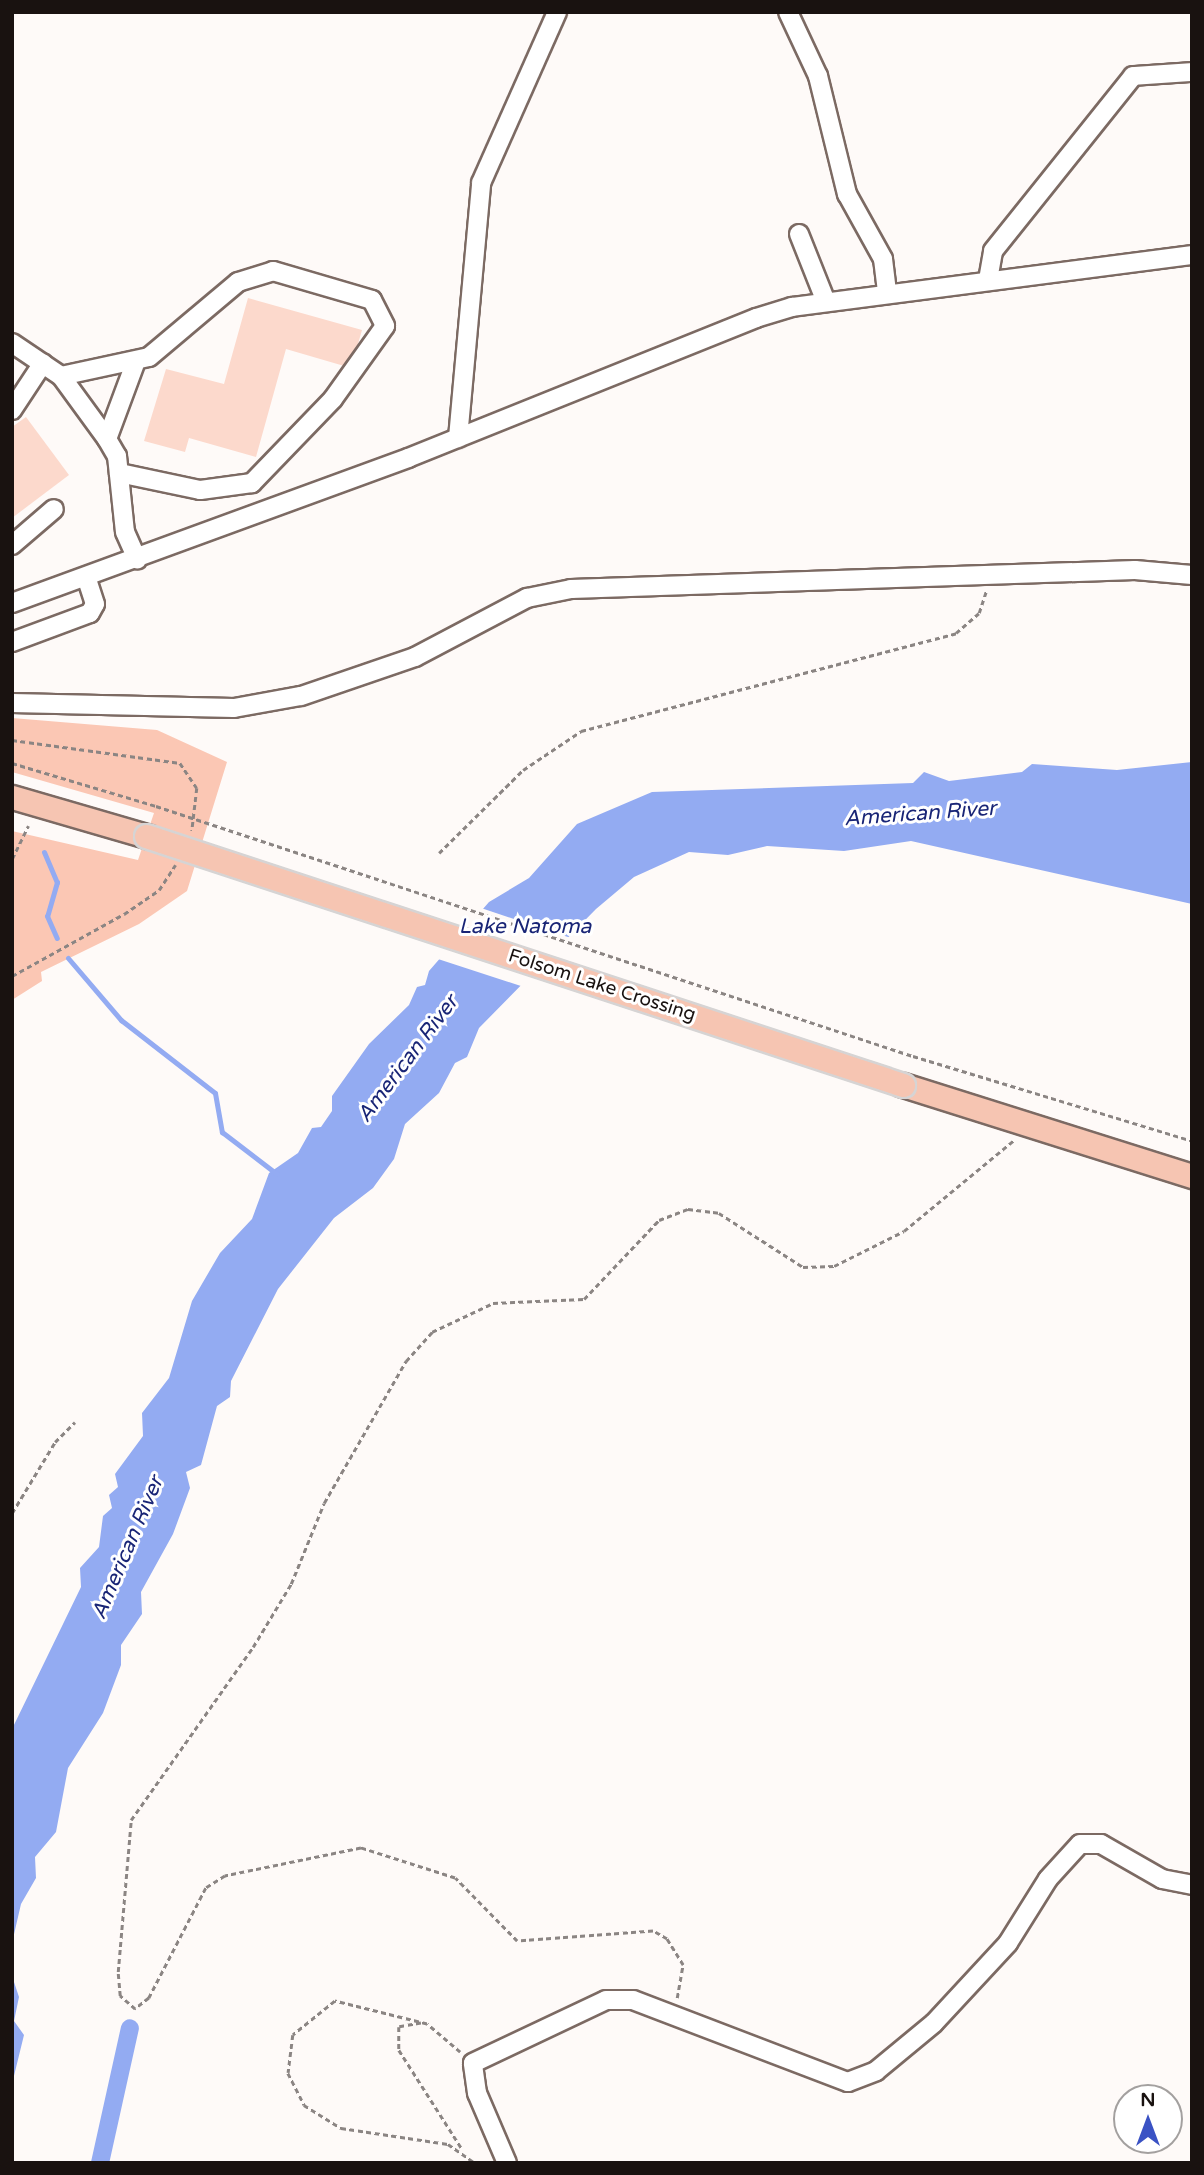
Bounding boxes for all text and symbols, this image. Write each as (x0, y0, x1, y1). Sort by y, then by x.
water label: American River (843, 796, 997, 832)
water label: Lake Natoma (459, 914, 591, 940)
street label: Folsom Lake Crossing (505, 945, 699, 1027)
water label: American River (352, 991, 464, 1127)
water label: American River (87, 1473, 169, 1623)
north arrow (1113, 2084, 1183, 2154)
text: N (1140, 2089, 1156, 2111)

